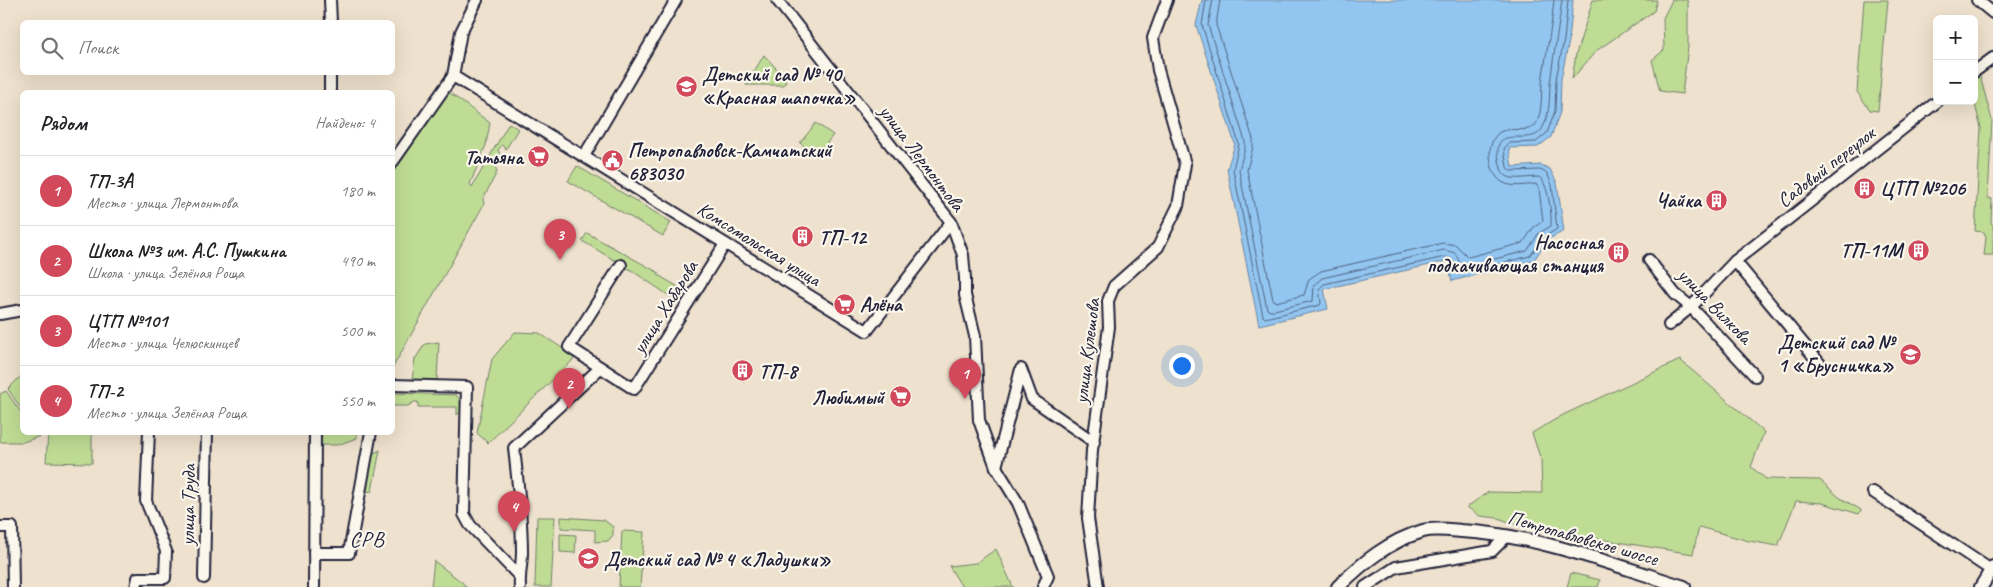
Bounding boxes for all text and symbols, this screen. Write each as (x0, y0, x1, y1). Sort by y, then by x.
map controls (1933, 15, 1978, 105)
button: + (1933, 15, 1978, 60)
search box (20, 20, 395, 75)
icon: search (38, 34, 66, 62)
text: Поиск (78, 36, 118, 60)
button: − (1933, 60, 1978, 105)
place label: Детский сад № 40 «Красная шапочка» (702, 62, 857, 110)
school or university icon: Детский сад № 40 «Красная шапочка» (674, 74, 698, 98)
street label: улица Лермонтова (873, 99, 971, 217)
text: Рядом (40, 110, 87, 136)
text: Найдено: 4 (315, 113, 375, 133)
street label: Садовый переулок (1772, 120, 1881, 213)
place label: Петропавловск-Камчатский 683030 (628, 138, 833, 186)
place label: Татьяна (465, 145, 525, 170)
supermarket icon: Татьяна (527, 145, 551, 169)
public building icon: Петропавловск-Камчатский 683030 (600, 149, 624, 173)
text: ТП-3А (87, 169, 133, 193)
building icon: ЦТП №206 (1852, 176, 1876, 200)
place label: ЦТП №206 (1880, 176, 1967, 201)
text: 1 (52, 181, 60, 201)
text: 180 m (341, 181, 375, 201)
place label: Чайка (1656, 188, 1703, 213)
building icon: Чайка (1705, 188, 1729, 212)
text: Место · улица Лермонтова (87, 193, 238, 213)
street label: Комсомольская улица (693, 196, 827, 293)
pin: 3 (544, 219, 576, 260)
building icon: ТП-12 (791, 225, 815, 249)
place label: ТП-12 (819, 225, 868, 250)
place label: Насосная подкачивающая станция (1427, 230, 1605, 278)
place label: ТП-11М (1841, 238, 1904, 263)
building icon: ТП-11М (1906, 238, 1930, 262)
text: Школа №3 им. А.С. Пушкина (87, 239, 286, 263)
building icon: Насосная подкачивающая станция (1607, 241, 1631, 265)
text: 2 (52, 251, 60, 271)
text: 490 m (341, 251, 375, 271)
street label: улица Хабарова (626, 255, 704, 359)
street label: улица Вилкова (1672, 262, 1759, 351)
text: Школа · улица Зелёная Роща (87, 263, 244, 283)
supermarket icon: Алёна (832, 292, 856, 316)
place label: Алёна (860, 292, 904, 317)
street label: улица Кулешова (1068, 296, 1106, 406)
text: ЦТП №101 (87, 309, 168, 333)
text: 3 (52, 321, 60, 341)
text: 500 m (341, 321, 375, 341)
place label: Детский сад № 1 «Брусничка» (1778, 330, 1897, 378)
text: Место · улица Челюскинцев (87, 333, 237, 353)
school or university icon: Детский сад № 1 «Брусничка» (1898, 342, 1922, 366)
your location (1169, 353, 1195, 379)
pin: 1 (949, 358, 981, 399)
building icon: ТП-8 (731, 359, 755, 383)
place label: ТП-8 (759, 359, 800, 384)
pin: 2 (553, 368, 585, 409)
text: ТП-2 (87, 379, 123, 403)
place label: Любимый (812, 385, 886, 410)
supermarket icon: Любимый (888, 385, 912, 409)
text: 4 (52, 391, 60, 411)
text: 550 m (341, 391, 375, 411)
text: Место · улица Зелёная Роща (87, 403, 247, 423)
street label: улица Труда (175, 462, 201, 547)
pin: 4 (498, 491, 530, 532)
street label: Петропавловское шоссе (1505, 505, 1662, 572)
district label: СРВ (349, 525, 385, 553)
school or university icon: Детский сад № 4 «Ладушки» (576, 547, 600, 571)
place label: Детский сад № 4 «Ладушки» (604, 547, 832, 573)

